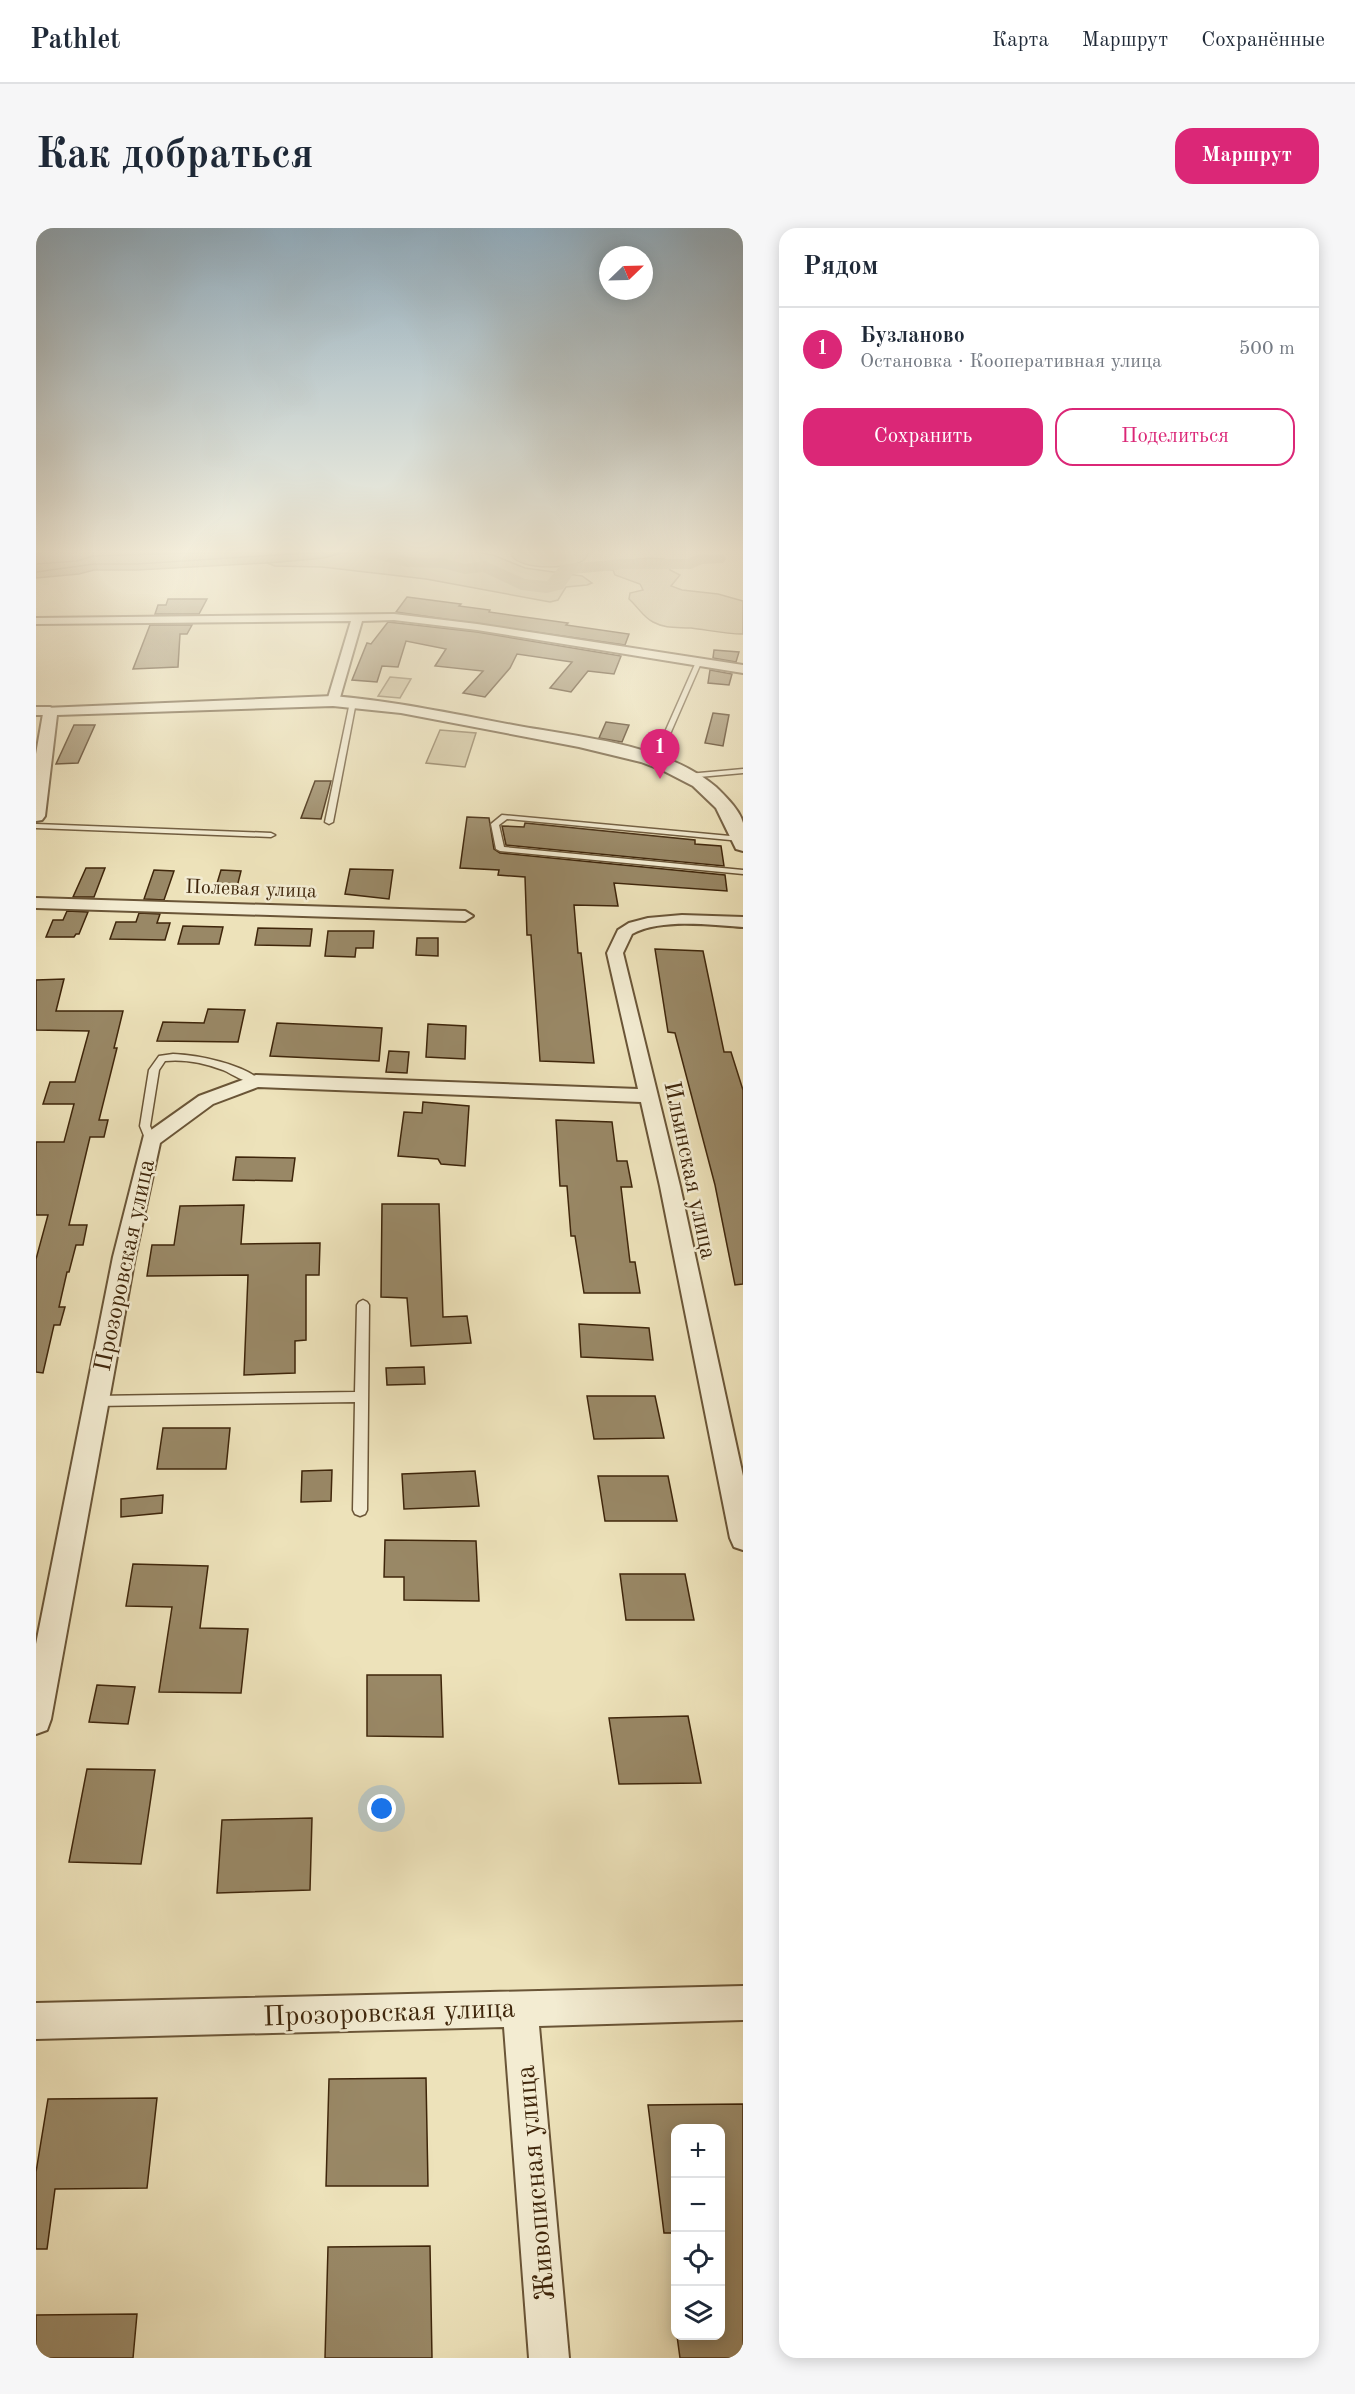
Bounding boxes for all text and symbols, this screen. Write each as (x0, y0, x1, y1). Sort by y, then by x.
text: Pathlet (30, 27, 121, 55)
text: Карта (992, 30, 1049, 51)
text: Маршрут (1082, 30, 1168, 51)
text: Сохранённые (1201, 30, 1325, 51)
button: Маршрут (1175, 128, 1319, 184)
text: Как добраться (36, 135, 313, 177)
north arrow (599, 246, 653, 300)
text: Рядом (803, 254, 878, 280)
text: Бузланово (860, 325, 965, 347)
text: 1 (817, 339, 828, 359)
text: 500 m (1239, 339, 1295, 359)
text: Остановка · Кооперативная улица (860, 352, 1162, 372)
button: Сохранить (803, 408, 1043, 466)
button: Поделиться (1055, 408, 1295, 466)
pin: 1 (640, 730, 680, 779)
street label: Полевая улица (185, 878, 317, 902)
street label: Ильинская улица (658, 1079, 720, 1262)
street label: Прозоровская улица (92, 1157, 160, 1374)
your location (367, 1794, 396, 1823)
street label: Прозоровская улица (262, 1996, 516, 2032)
street label: Живописная улица (513, 2064, 561, 2302)
map controls (671, 2124, 725, 2340)
button: + (671, 2124, 725, 2178)
button: − (671, 2178, 725, 2232)
button: locate (671, 2232, 725, 2286)
button: layers (671, 2286, 725, 2340)

